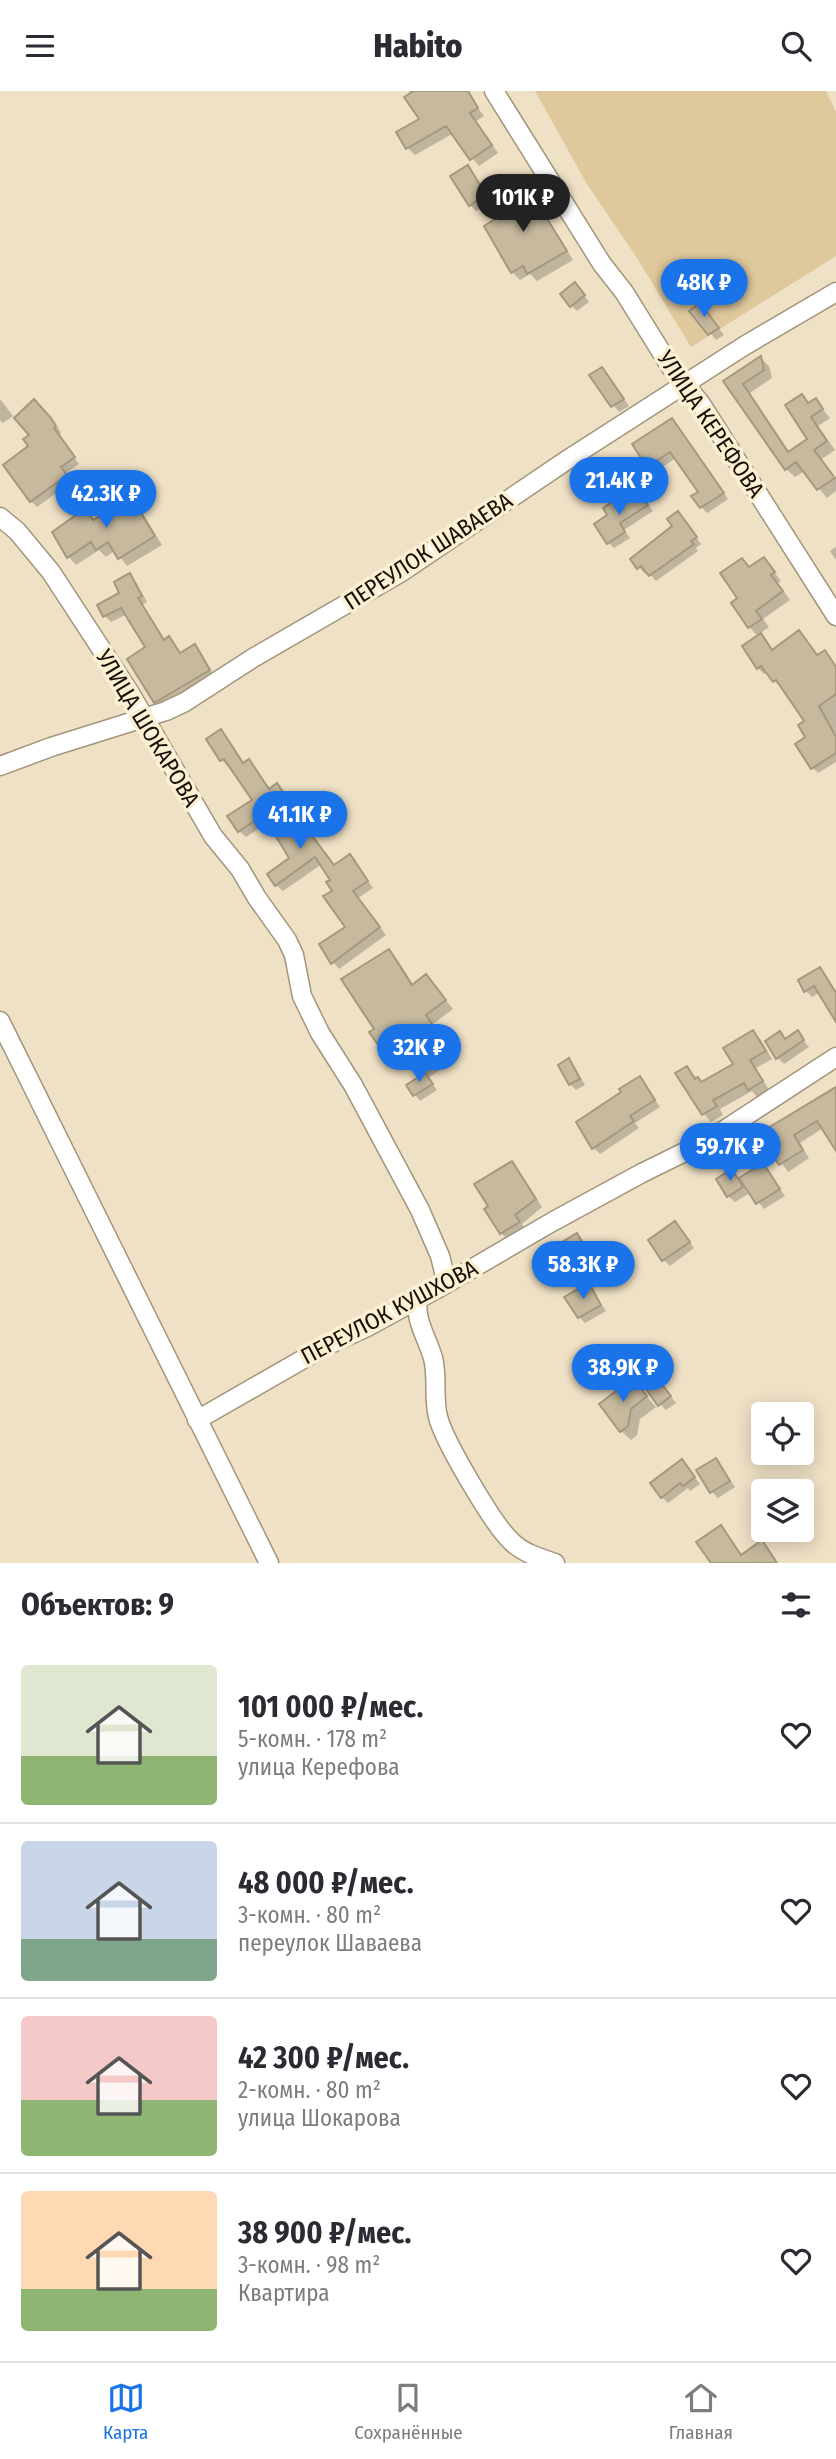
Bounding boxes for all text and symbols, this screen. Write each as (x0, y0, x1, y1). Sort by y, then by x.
icon: menu (21, 27, 59, 65)
text: Habito (374, 27, 462, 65)
icon: search (777, 27, 815, 65)
pin: 101K ₽ (466, 174, 580, 234)
text: 101K ₽ (492, 183, 554, 211)
pin: 48K ₽ (655, 259, 753, 319)
text: 48K ₽ (677, 268, 731, 296)
street label: УЛИЦА КЕРЕФОВА (651, 344, 770, 503)
pin: 21.4K ₽ (554, 457, 684, 517)
text: 21.4K ₽ (585, 466, 653, 494)
pin: 42.3K ₽ (41, 471, 171, 530)
text: 42.3K ₽ (71, 479, 141, 507)
street label: ПЕРЕУЛОК ШАВАЕВА (339, 486, 517, 616)
street label: УЛИЦА ШОКАРОВА (90, 643, 206, 812)
pin: 41.1K ₽ (235, 791, 365, 851)
text: 41.1K ₽ (268, 800, 332, 828)
pin: 32K ₽ (370, 1025, 468, 1084)
text: 32K ₽ (393, 1033, 445, 1061)
pin: 59.7K ₽ (665, 1123, 795, 1183)
text: 59.7K ₽ (696, 1132, 764, 1160)
pin: 58.3K ₽ (518, 1241, 648, 1301)
text: 58.3K ₽ (548, 1250, 618, 1278)
street label: ПЕРЕУЛОК КУШХОВА (296, 1254, 482, 1370)
pin: 38.9K ₽ (558, 1345, 688, 1404)
text: 38.9K ₽ (588, 1353, 658, 1381)
map controls (751, 1402, 814, 1542)
button: locate (751, 1402, 814, 1465)
button: layers (751, 1479, 814, 1542)
icon: filters (777, 1586, 815, 1624)
text: Объектов: 9 (21, 1587, 174, 1623)
text: 101 000 ₽/мес. (238, 1689, 423, 1725)
icon: home (77, 1693, 161, 1777)
icon: heart (777, 1716, 815, 1754)
text: 5-комн. · 178 m² (238, 1725, 387, 1753)
text: улица Керефова (238, 1753, 400, 1781)
text: 48 000 ₽/мес. (238, 1865, 414, 1901)
icon: home (77, 1869, 161, 1953)
icon: heart (777, 1892, 815, 1930)
text: 3-комн. · 80 m² (238, 1901, 381, 1929)
text: переулок Шаваева (238, 1929, 422, 1957)
text: 42 300 ₽/мес. (238, 2040, 409, 2076)
icon: home (77, 2044, 161, 2128)
icon: heart (777, 2067, 815, 2105)
text: 2-комн. · 80 m² (238, 2076, 381, 2104)
text: улица Шокарова (238, 2104, 401, 2132)
text: 38 900 ₽/мес. (238, 2215, 411, 2251)
icon: home (77, 2219, 161, 2303)
icon: heart (777, 2242, 815, 2280)
text: 3-комн. · 98 m² (238, 2251, 380, 2279)
text: Квартира (238, 2279, 330, 2307)
tab: Карта (103, 2379, 148, 2444)
tab: Сохранённые (354, 2379, 463, 2444)
tab: Главная (669, 2379, 733, 2444)

